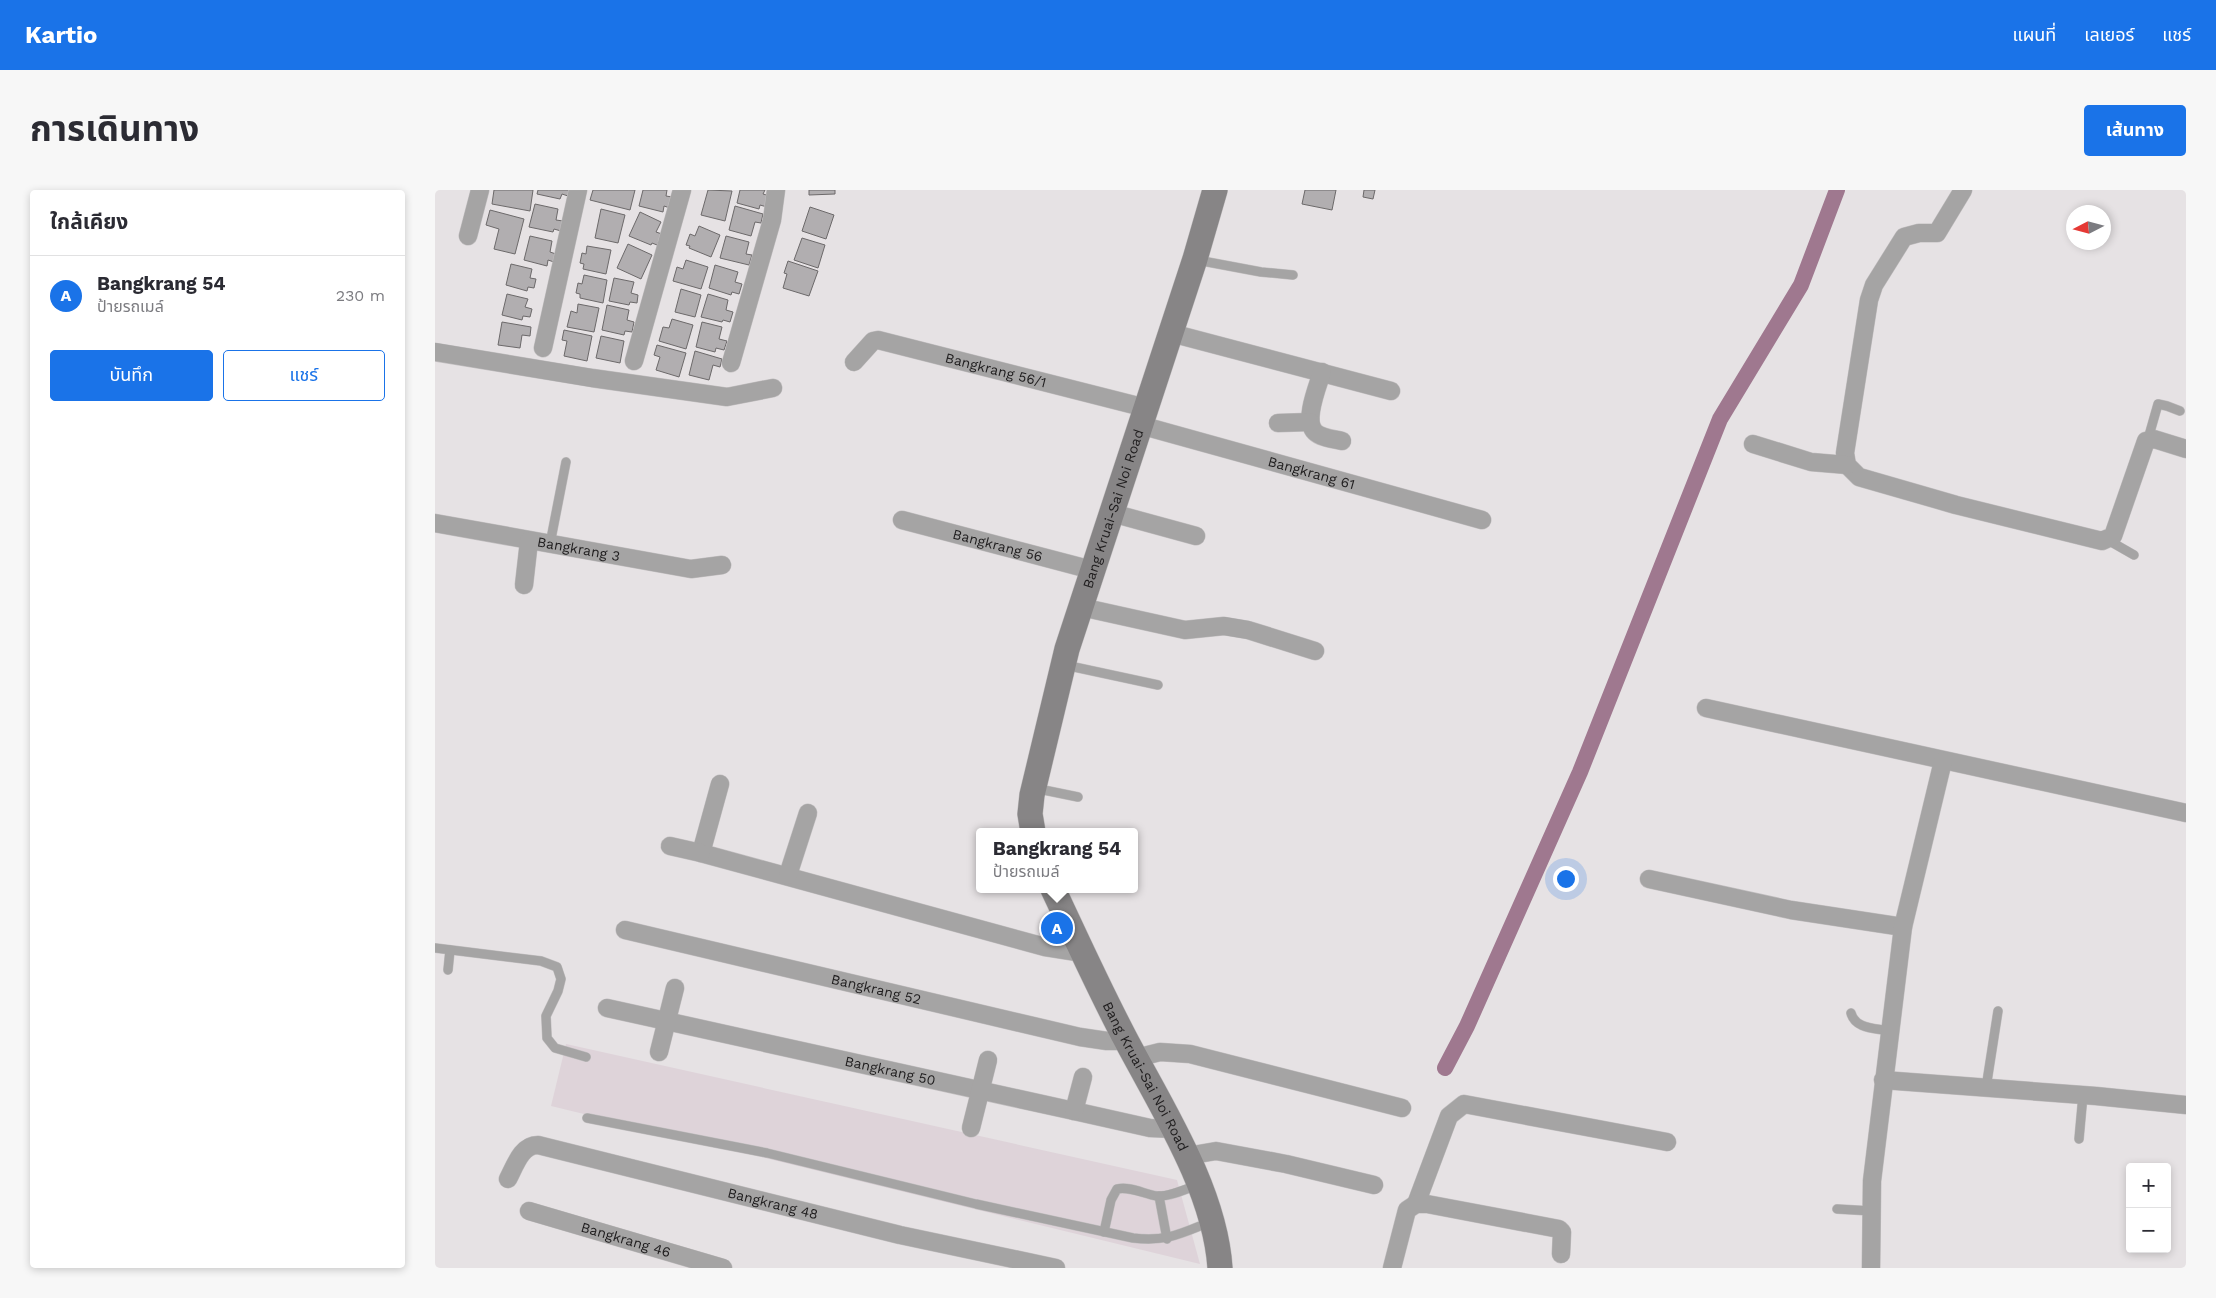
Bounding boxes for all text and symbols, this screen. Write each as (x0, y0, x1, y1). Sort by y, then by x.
text: Kartio (25, 21, 97, 49)
text: แผนที่ (2012, 24, 2056, 45)
text: เลเยอร์ (2084, 24, 2134, 45)
text: แชร์ (2162, 24, 2191, 45)
button: เส้นทาง (2084, 105, 2186, 156)
text: การเดินทาง (30, 108, 199, 150)
north arrow (2066, 205, 2111, 250)
text: ใกล้เคียง (50, 209, 128, 234)
text: Bangkrang 54 (97, 272, 226, 295)
text: A (61, 286, 71, 305)
text: 230 m (336, 286, 385, 305)
text: ป้ายรถเมล์ (97, 297, 164, 316)
street label: Bangkrang 56/1 (944, 349, 1048, 390)
button: บันทึก (50, 350, 213, 401)
button: แชร์ (223, 350, 385, 401)
street label: Bang Kruai-Sai Noi Road (1079, 427, 1147, 590)
street label: Bangkrang 61 (1266, 453, 1357, 492)
street label: Bangkrang 56 (951, 526, 1044, 565)
street label: Bangkrang 3 (536, 534, 621, 564)
popup (976, 828, 1138, 893)
text: Bangkrang 54 (993, 837, 1121, 860)
text: ป้ายรถเมล์ (993, 862, 1060, 881)
your location (1553, 866, 1579, 892)
pin: A (1041, 909, 1073, 947)
street label: Bangkrang 52 (830, 971, 923, 1007)
street label: Bang Kruai-Sai Noi Road (1100, 999, 1192, 1153)
street label: Bangkrang 50 (843, 1053, 937, 1088)
map controls (2126, 1163, 2171, 1253)
button: + (2126, 1163, 2171, 1208)
street label: Bangkrang 48 (726, 1184, 820, 1222)
button: − (2126, 1208, 2171, 1253)
street label: Bangkrang 46 (579, 1219, 673, 1260)

